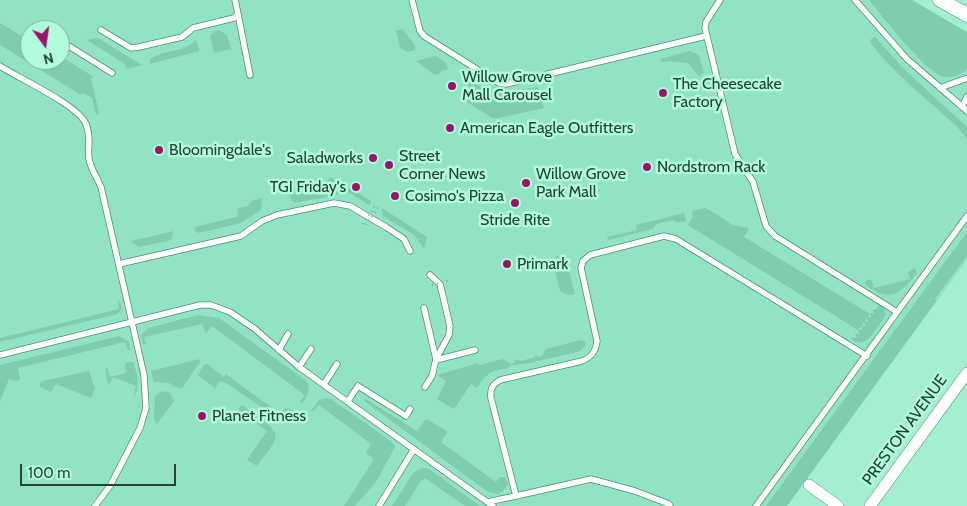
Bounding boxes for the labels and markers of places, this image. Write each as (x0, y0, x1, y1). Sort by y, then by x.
place label: Willow Grove Mall Carousel (462, 67, 552, 105)
place label: The Cheesecake Factory (673, 74, 782, 112)
marker: Willow Grove Mall Carousel (446, 80, 458, 92)
marker: The Cheesecake Factory (657, 87, 669, 99)
place label: American Eagle Outfitters (460, 118, 633, 138)
marker: American Eagle Outfitters (444, 122, 456, 134)
place label: Bloomingdale's (169, 140, 271, 160)
marker: Bloomingdale's (153, 144, 165, 156)
place label: Street Corner News (399, 146, 486, 184)
place label: Saladworks (286, 148, 363, 168)
marker: Saladworks (367, 152, 379, 164)
place label: Nordstrom Rack (657, 157, 766, 177)
marker: Street Corner News (383, 159, 395, 171)
marker: Nordstrom Rack (641, 161, 653, 173)
place label: Willow Grove Park Mall (536, 164, 626, 202)
place label: TGI Friday's (270, 177, 346, 197)
marker: Willow Grove Park Mall (520, 177, 532, 189)
marker: TGI Friday's (350, 181, 362, 193)
place label: Cosimo's Pizza (405, 186, 504, 206)
marker: Cosimo's Pizza (389, 190, 401, 202)
marker: Stride Rite (509, 197, 521, 209)
place label: Stride Rite (480, 210, 550, 230)
place label: Primark (517, 254, 568, 274)
marker: Primark (501, 258, 513, 270)
place label: Planet Fitness (212, 406, 306, 426)
marker: Planet Fitness (196, 410, 208, 422)

